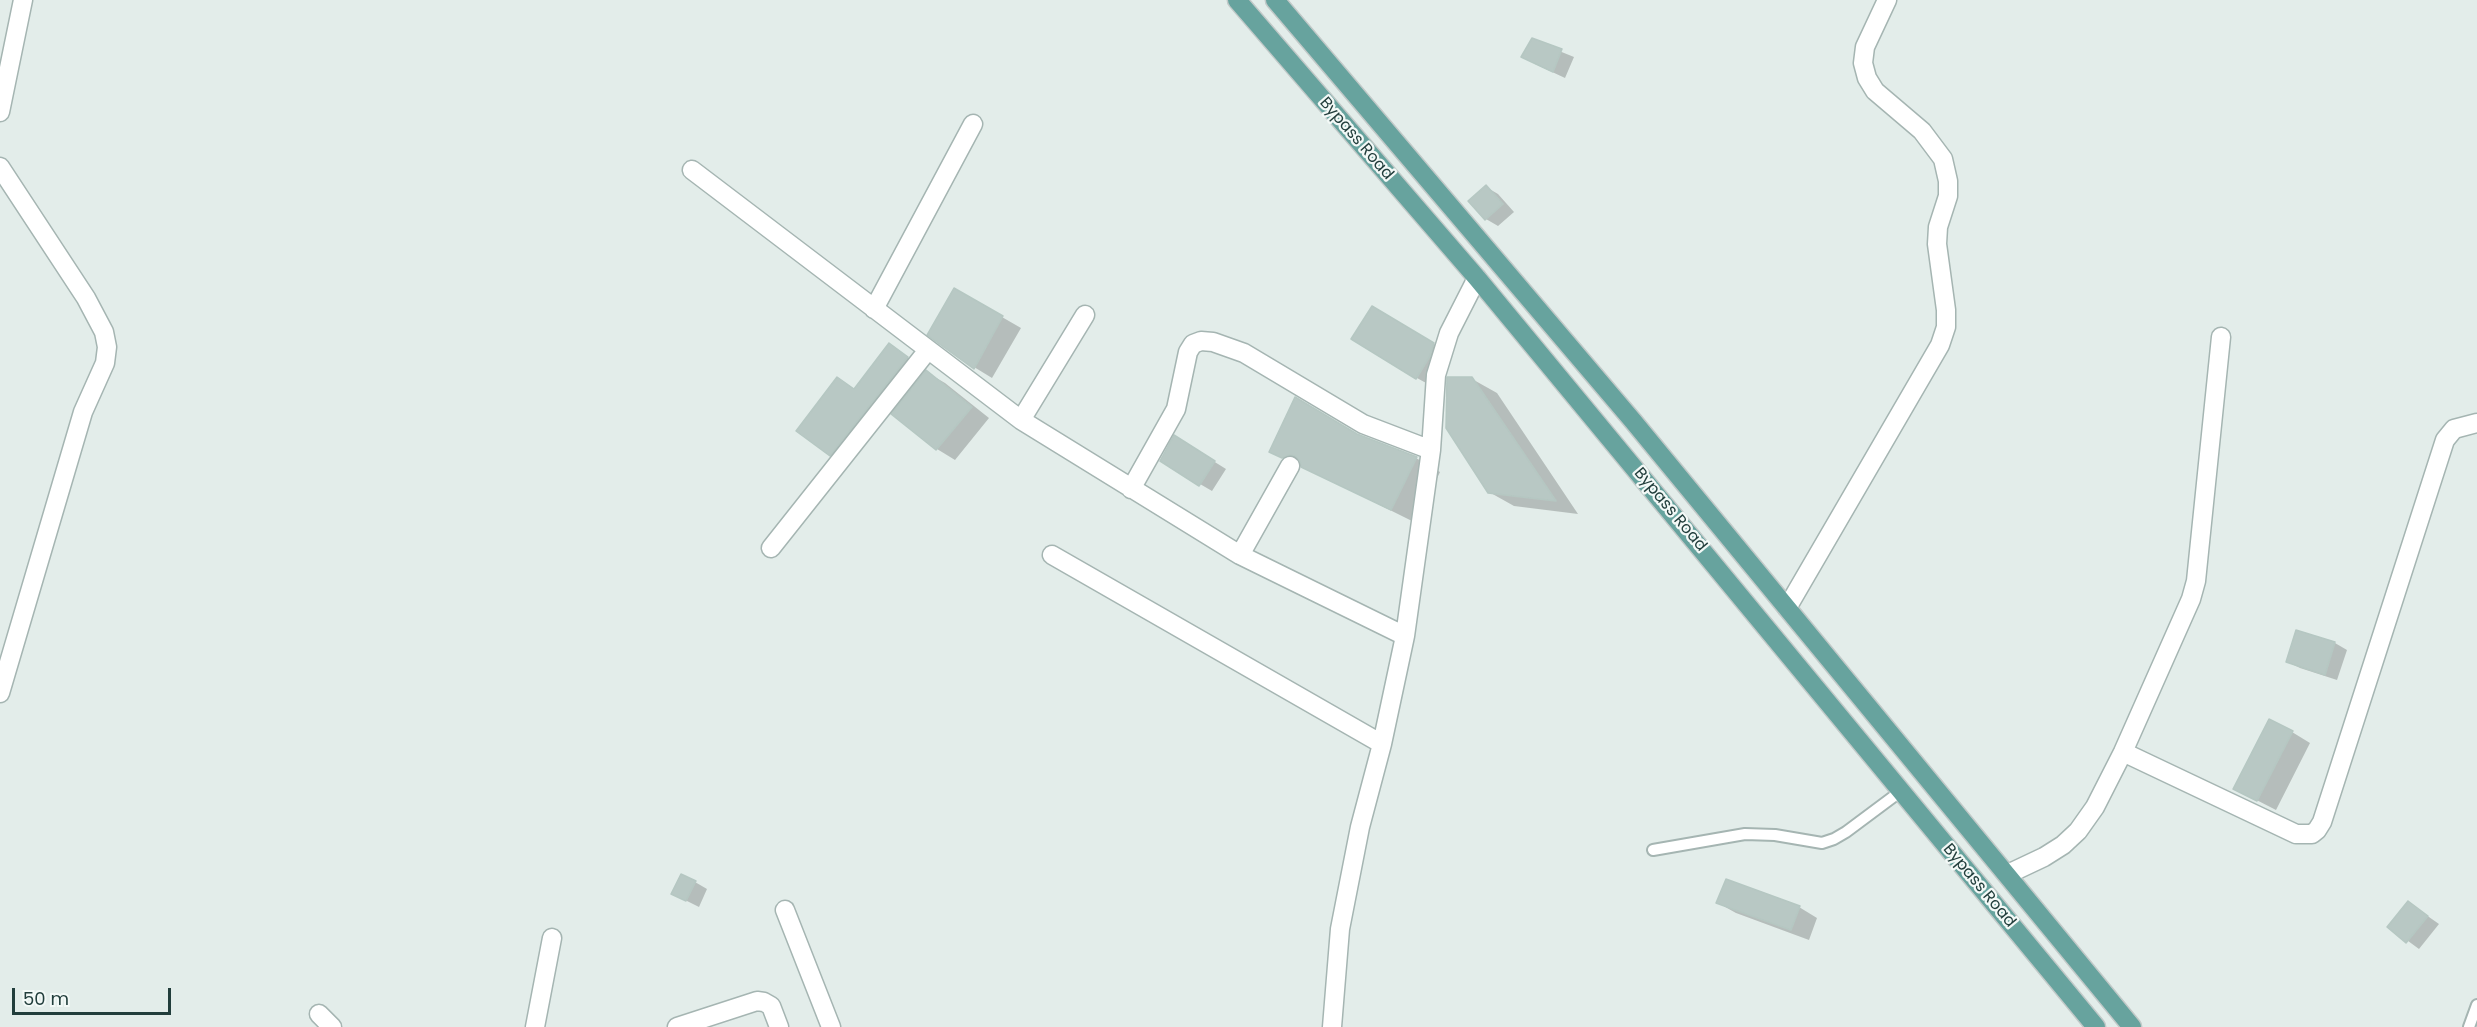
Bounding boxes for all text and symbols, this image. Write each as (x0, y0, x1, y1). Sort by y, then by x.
street label: Bypass Road (1315, 94, 1397, 184)
street label: Bypass Road (1630, 464, 1710, 556)
street label: Bypass Road (1939, 840, 2019, 932)
scale bar (15, 976, 174, 1014)
text: 50 m (23, 986, 69, 1011)

